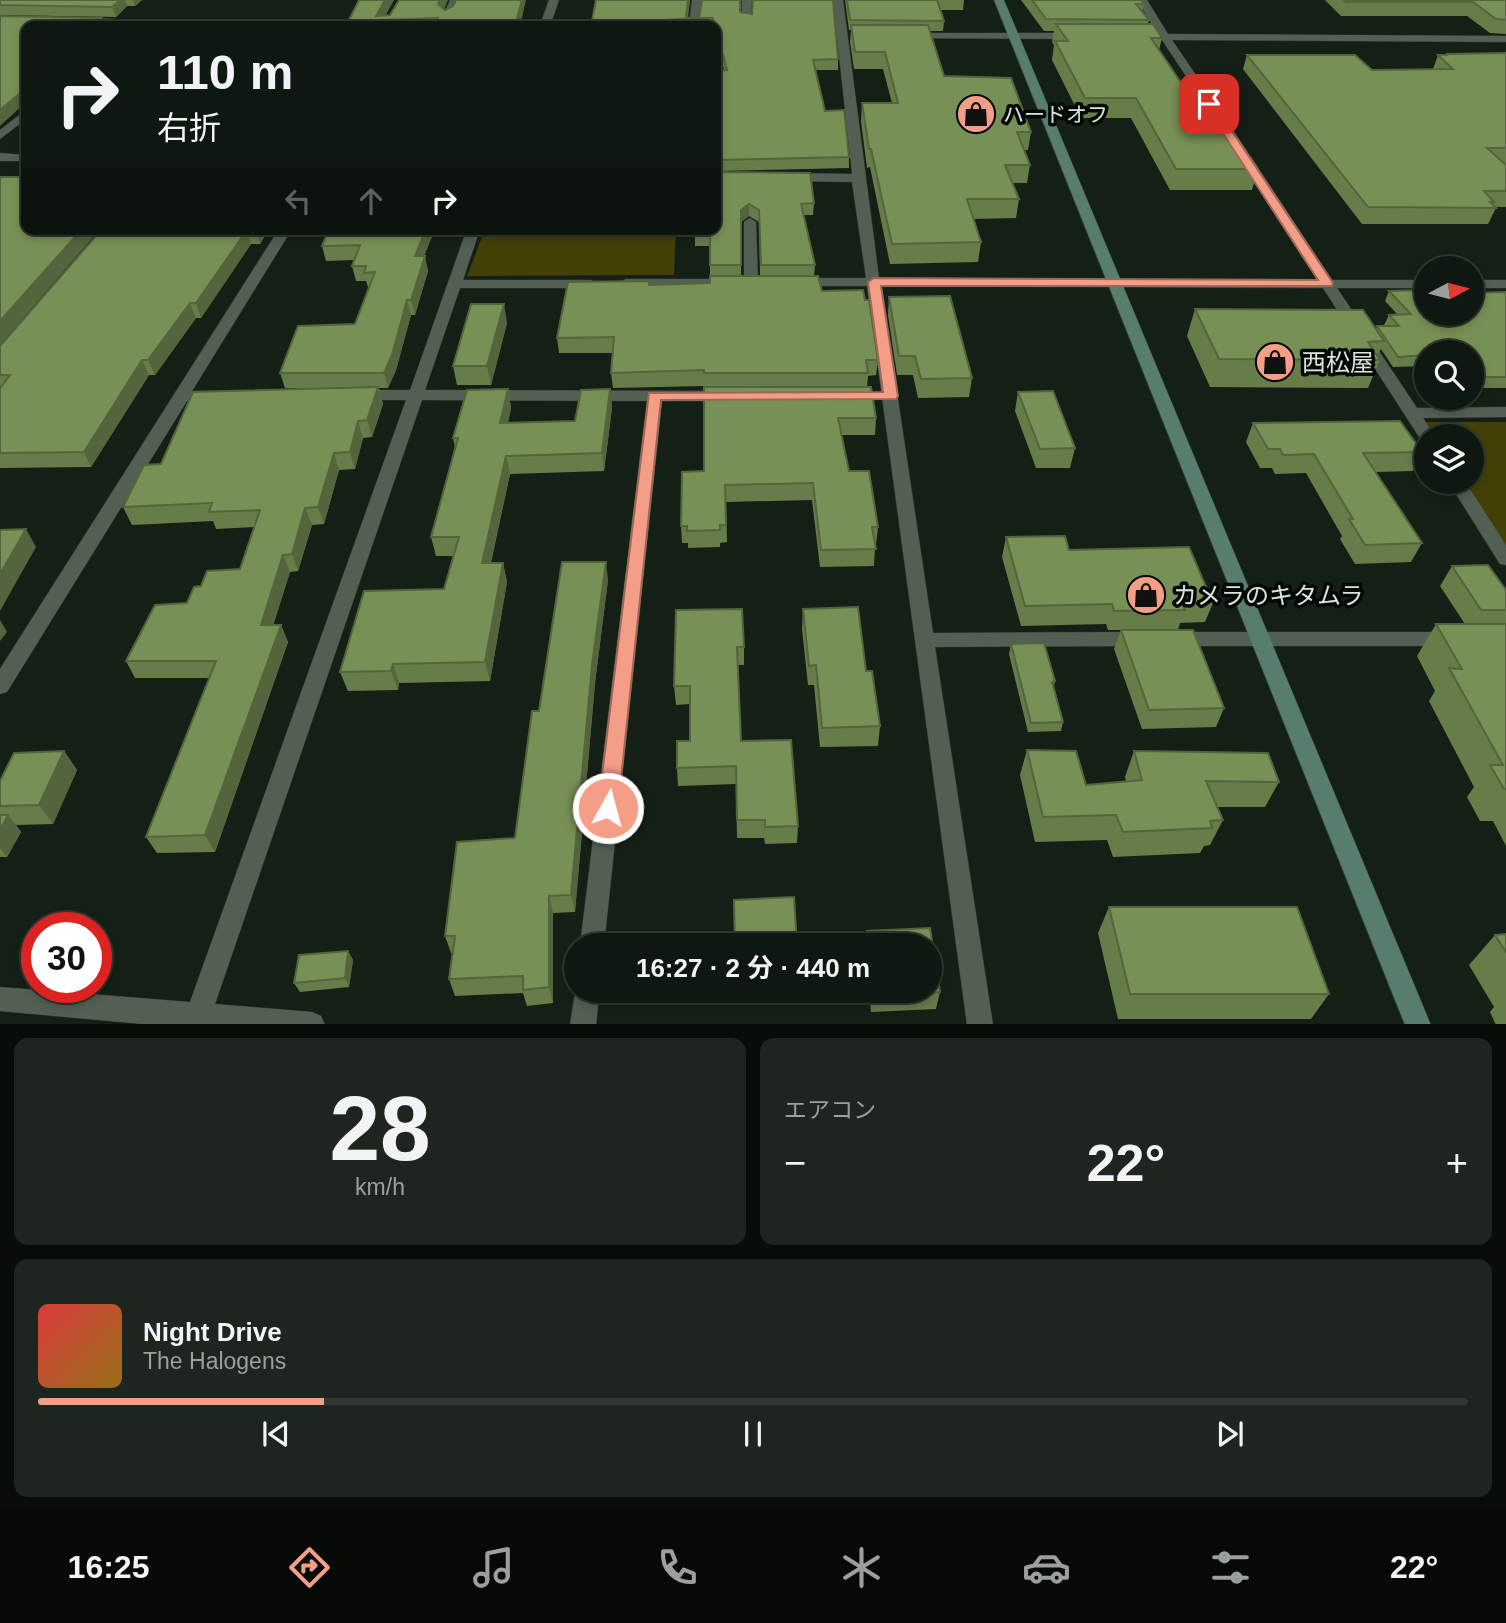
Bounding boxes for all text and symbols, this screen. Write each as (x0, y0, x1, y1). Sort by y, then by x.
text: 110 m (157, 45, 293, 99)
icon: right (42, 49, 133, 140)
pin (1179, 74, 1239, 134)
icon: arrive (1190, 85, 1228, 123)
shop icon: ハードオフ (955, 93, 997, 135)
place label: ハードオフ (1003, 103, 1108, 126)
text: 右折 (157, 110, 221, 146)
icon: left (279, 182, 317, 220)
icon: ahead (352, 182, 390, 220)
icon: right (425, 182, 463, 220)
north arrow (1414, 256, 1484, 326)
map controls (1414, 256, 1484, 494)
button: search (1414, 340, 1484, 410)
shop icon: 西松屋 (1254, 341, 1296, 383)
place label: 西松屋 (1302, 349, 1374, 376)
button: layers (1414, 424, 1484, 494)
shop icon: カメラのキタムラ (1125, 574, 1167, 616)
place label: カメラのキタムラ (1173, 582, 1364, 609)
position arrow (571, 771, 645, 845)
speed limit sign: 30 (21, 912, 112, 1003)
text: 16:27 · 2 分 · 440 m (636, 953, 870, 983)
text: 28 (329, 1078, 431, 1179)
text: エアコン (784, 1097, 876, 1123)
text: 22° (1087, 1134, 1165, 1192)
text: − (784, 1142, 806, 1184)
text: + (1446, 1142, 1468, 1184)
text: km/h (355, 1174, 405, 1200)
text: Night Drive (143, 1317, 282, 1347)
text: The Halogens (143, 1348, 286, 1374)
icon: previous (257, 1415, 295, 1453)
icon: pause (734, 1415, 772, 1453)
icon: next (1211, 1415, 1249, 1453)
icon: directions (285, 1543, 334, 1592)
icon: music (469, 1543, 518, 1592)
icon: phone (653, 1543, 702, 1592)
icon: climate (837, 1543, 886, 1592)
icon: car (1022, 1543, 1071, 1592)
icon: filters (1206, 1543, 1255, 1592)
text: 16:25 (68, 1549, 149, 1585)
text: 22° (1390, 1549, 1438, 1585)

